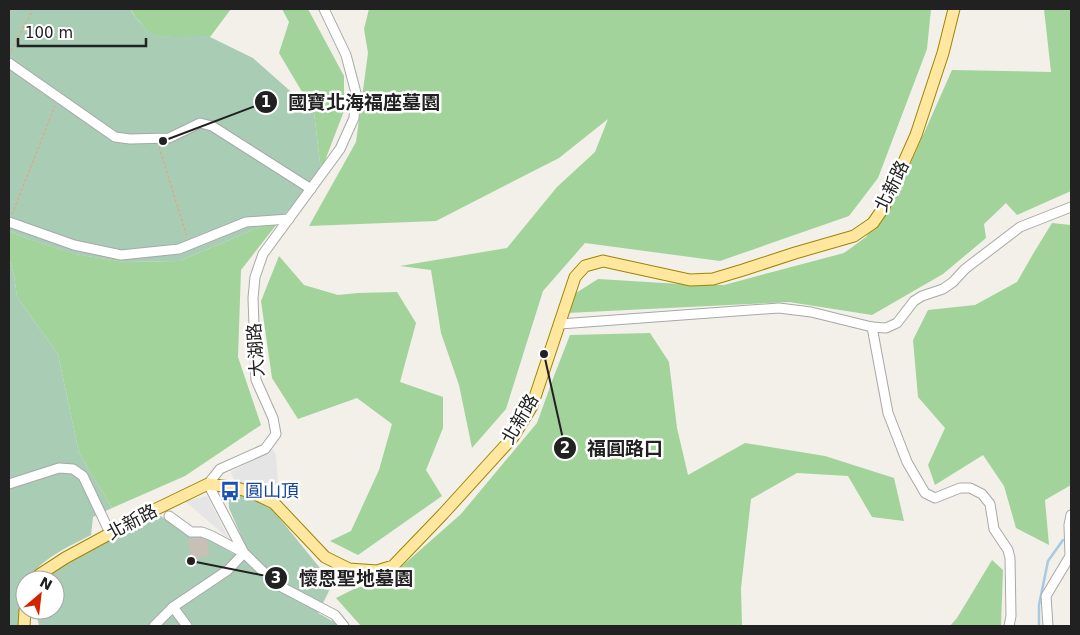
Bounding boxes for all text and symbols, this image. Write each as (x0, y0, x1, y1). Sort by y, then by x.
scale bar (18, 15, 145, 47)
text: 100 m (25, 24, 73, 42)
callout: 國寶北海福座墓園 (253, 85, 450, 119)
text: 國寶北海福座墓園 (288, 91, 440, 113)
text: 1 (261, 93, 271, 111)
street label: 北新路 (870, 157, 913, 215)
street label: 大湖路 (243, 322, 268, 378)
street label: 北新路 (497, 390, 542, 447)
callout: 福圓路口 (552, 431, 673, 465)
text: 福圓路口 (587, 437, 663, 459)
text: 2 (560, 439, 570, 457)
bus stop icon: 圓山頂 (219, 480, 241, 502)
place label: 圓山頂 (245, 480, 299, 501)
street label: 北新路 (103, 500, 161, 544)
callout: 懷恩聖地墓園 (264, 561, 423, 595)
text: 懷恩聖地墓園 (299, 567, 413, 589)
text: 3 (271, 569, 281, 587)
north arrow (15, 570, 65, 620)
text: N (37, 574, 55, 593)

